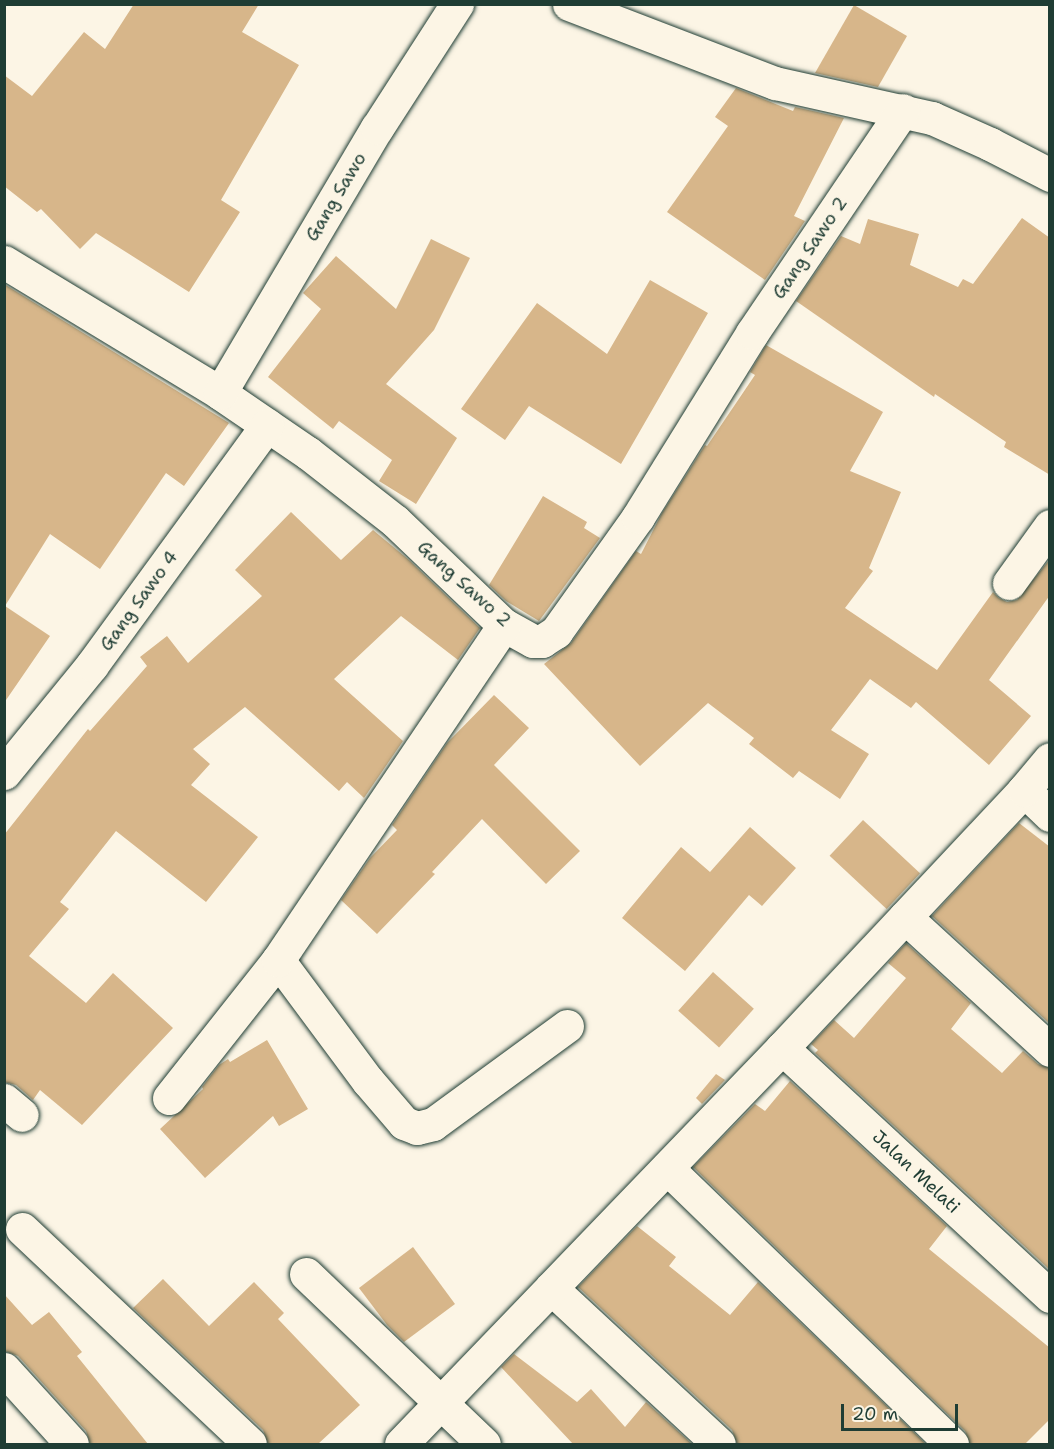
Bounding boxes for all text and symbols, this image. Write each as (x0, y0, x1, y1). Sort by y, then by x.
street label: Gang Sawo (301, 149, 371, 245)
street label: Gang Sawo 2 (768, 193, 852, 303)
street label: Gang Sawo 2 (413, 536, 515, 632)
street label: Gang Sawo 4 (95, 547, 183, 655)
street label: Jalan Melati (868, 1126, 964, 1218)
scale bar (844, 1392, 961, 1430)
text: 20 m (852, 1402, 898, 1426)

